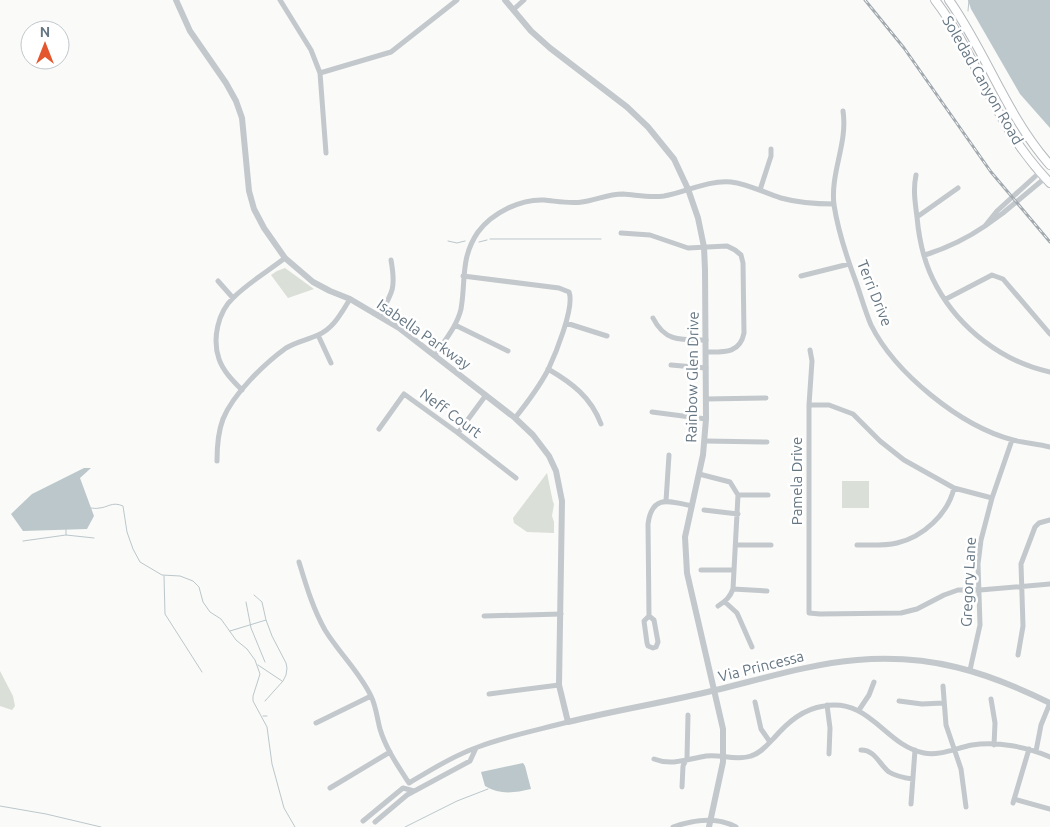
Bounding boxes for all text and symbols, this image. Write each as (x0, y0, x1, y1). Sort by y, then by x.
street label: Soledad Canyon Road (939, 13, 1027, 147)
north arrow (20, 20, 70, 70)
text: N (40, 24, 50, 40)
street label: Terri Drive (854, 257, 896, 329)
street label: Isabella Parkway (374, 295, 474, 373)
street label: Rainbow Glen Drive (682, 311, 702, 443)
street label: Neff Court (417, 385, 485, 441)
street label: Pamela Drive (788, 437, 805, 525)
street label: Gregory Lane (957, 537, 979, 627)
street label: Via Princessa (716, 647, 806, 685)

